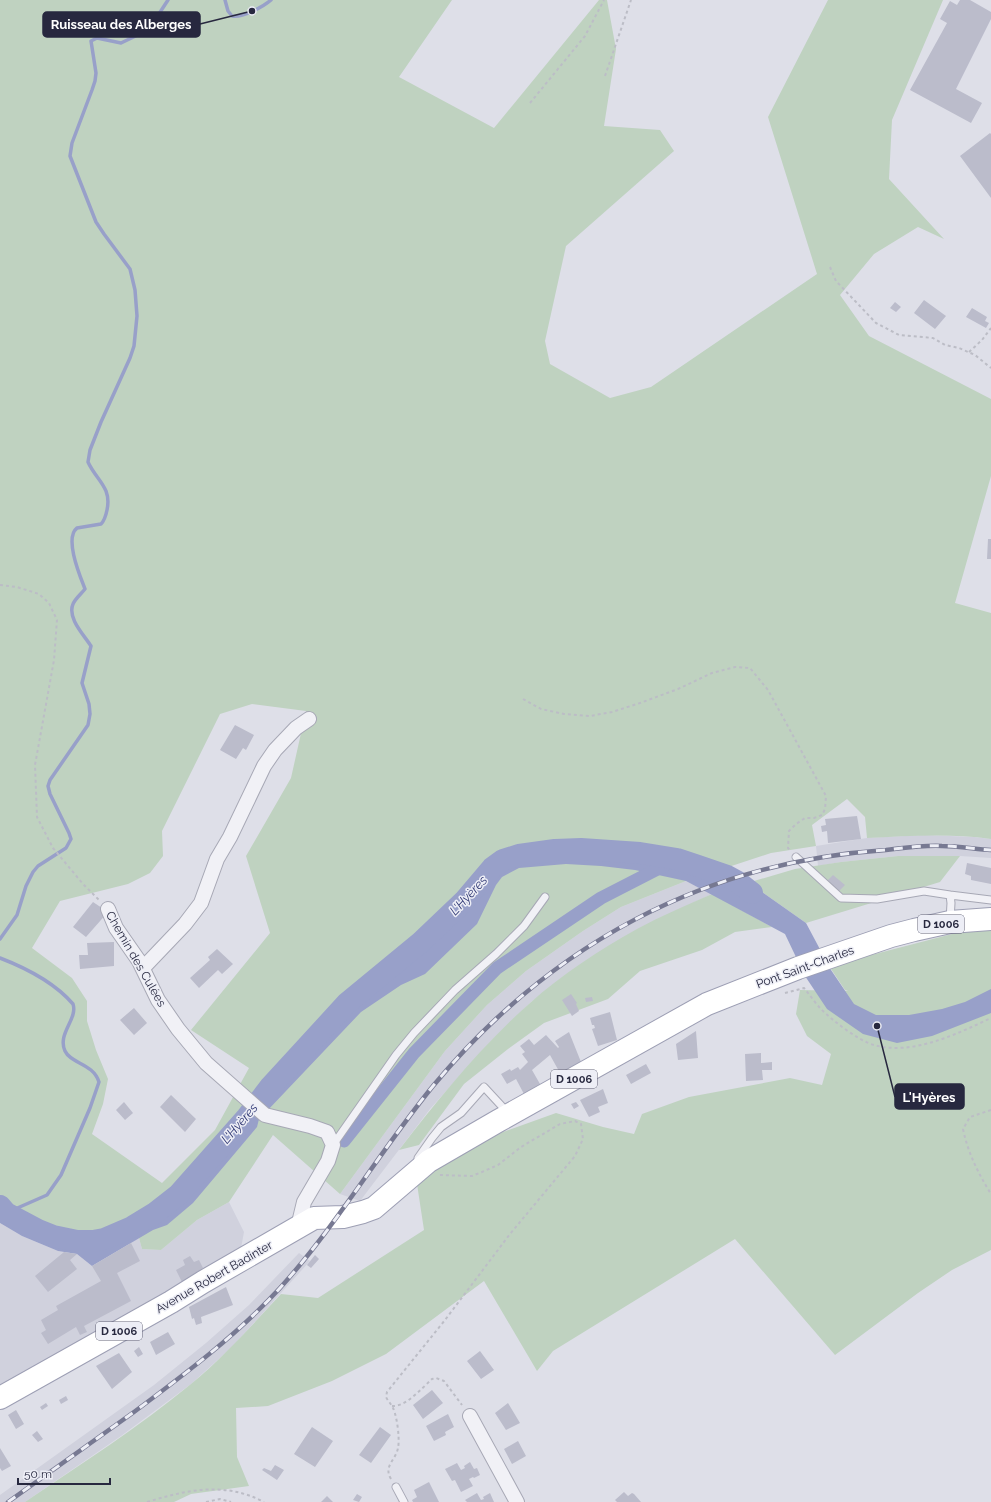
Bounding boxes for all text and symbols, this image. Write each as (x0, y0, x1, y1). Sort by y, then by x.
callout: Ruisseau des Alberges (43, 12, 200, 37)
text: Ruisseau des Alberges (51, 17, 192, 32)
water label: L'Hyères (446, 873, 490, 918)
street label: Chemin des Culées (103, 909, 169, 1009)
road number: D 1006 (918, 915, 964, 933)
street label: Pont Saint-Charles (754, 943, 856, 991)
road number: D 1006 (551, 1070, 597, 1088)
callout: L'Hyères (895, 1084, 964, 1109)
text: L'Hyères (903, 1090, 956, 1105)
water label: L'Hyères (218, 1100, 261, 1146)
street label: Avenue Robert Badinter (153, 1237, 276, 1316)
road number: D 1006 (96, 1322, 142, 1340)
scale bar (18, 1460, 110, 1486)
text: 50 m (24, 1467, 52, 1481)

